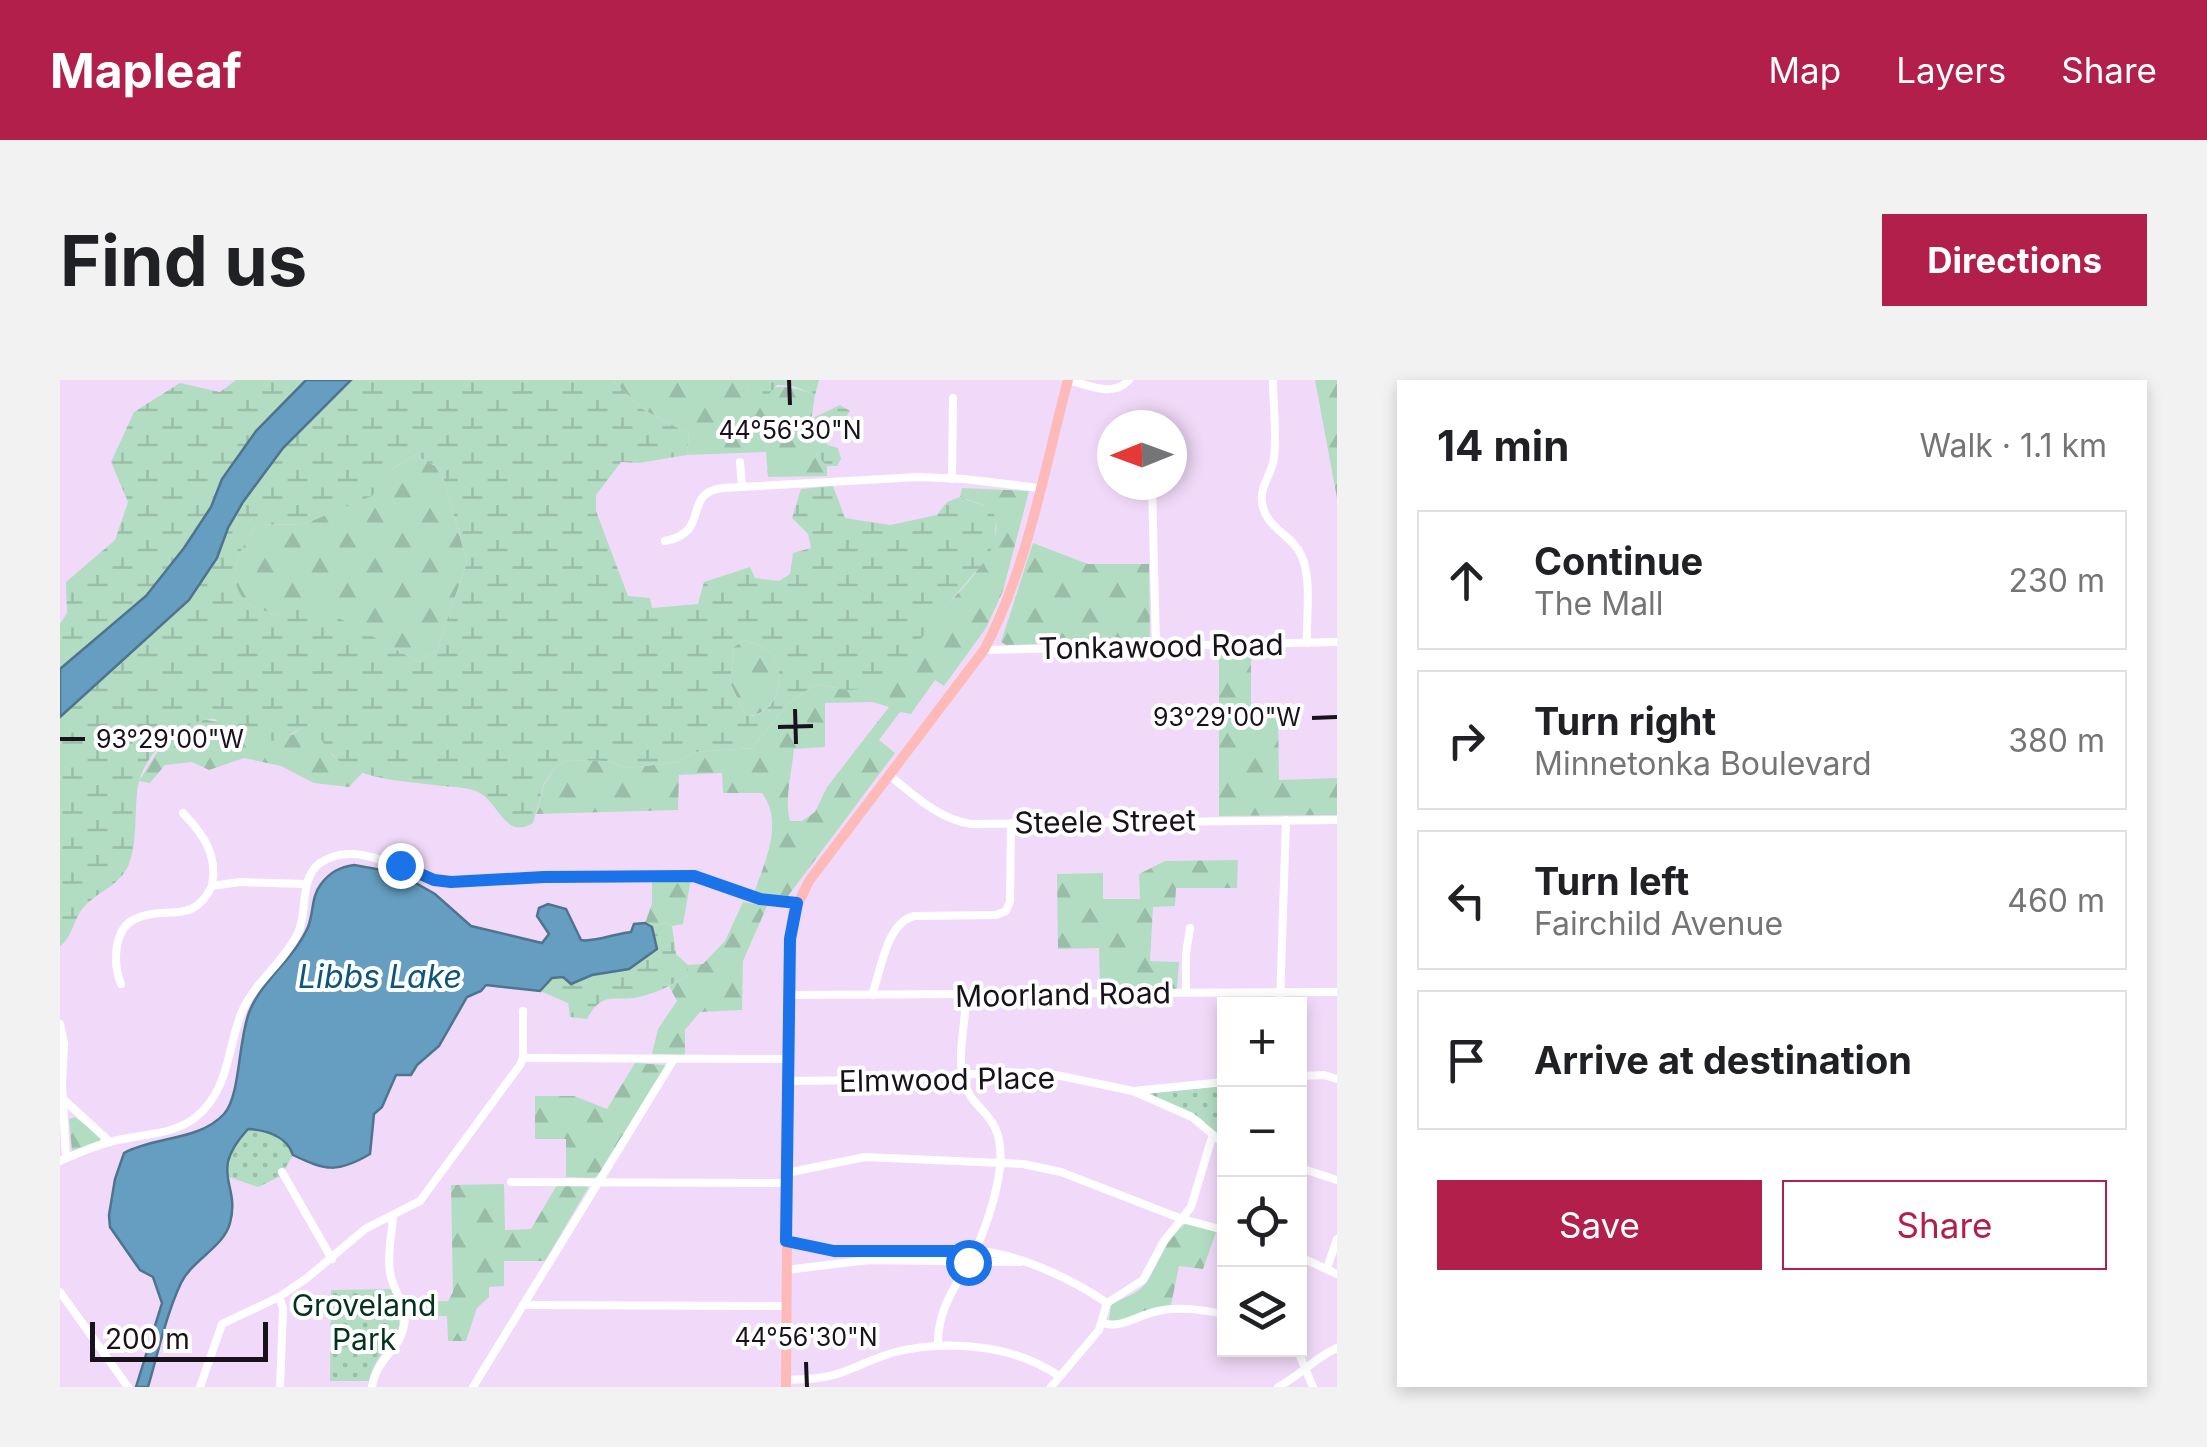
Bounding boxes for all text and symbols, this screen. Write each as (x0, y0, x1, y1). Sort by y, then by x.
text: Mapleaf (50, 41, 242, 100)
text: Map (1769, 49, 1841, 91)
text: Layers (1896, 49, 2006, 91)
text: Share (2061, 49, 2157, 91)
button: Directions (1882, 214, 2147, 306)
text: Find us (60, 218, 307, 303)
north arrow (1097, 410, 1187, 500)
text: 44°56'30"N (718, 415, 862, 445)
text: 14 min (1437, 420, 1569, 471)
text: Walk · 1.1 km (1920, 426, 2107, 465)
text: Continue (1534, 538, 1703, 584)
icon: ahead (1439, 553, 1494, 608)
text: 230 m (2009, 561, 2105, 600)
text: The Mall (1534, 584, 1664, 623)
street label: Tonkawood Road (1038, 626, 1284, 666)
text: Turn right (1534, 698, 1716, 744)
text: 93°29'00"W (1153, 702, 1301, 732)
icon: right (1439, 713, 1494, 768)
text: 380 m (2008, 721, 2105, 760)
text: 93°29'00"W (96, 724, 244, 754)
text: Minnetonka Boulevard (1534, 744, 1872, 783)
street label: Steele Street (1014, 801, 1196, 841)
route end (378, 843, 424, 889)
text: Turn left (1534, 858, 1689, 904)
icon: left (1439, 873, 1494, 928)
text: 460 m (2007, 881, 2105, 920)
text: Fairchild Avenue (1534, 904, 1783, 943)
water label: Libbs Lake (298, 957, 462, 996)
street label: Moorland Road (955, 974, 1171, 1014)
map controls (1217, 997, 1307, 1357)
button: + (1217, 997, 1307, 1087)
icon: arrive (1439, 1033, 1494, 1088)
text: Arrive at destination (1534, 1037, 1912, 1083)
street label: Elmwood Place (839, 1059, 1055, 1099)
button: − (1217, 1087, 1307, 1177)
button: locate (1217, 1177, 1307, 1267)
button: Save (1437, 1180, 1762, 1270)
button: Share (1782, 1180, 2107, 1270)
route start (946, 1240, 992, 1286)
button: layers (1217, 1267, 1307, 1357)
park label: Groveland Park (292, 1287, 436, 1357)
scale bar (90, 1317, 268, 1361)
text: 200 m (105, 1322, 190, 1356)
text: 44°56'30"N (734, 1322, 878, 1352)

